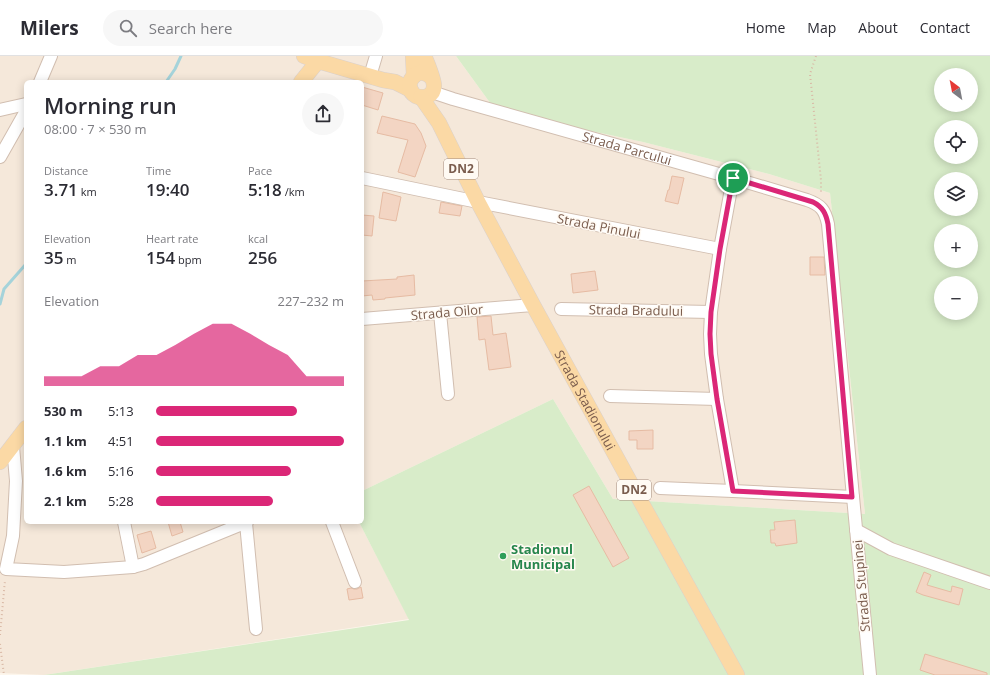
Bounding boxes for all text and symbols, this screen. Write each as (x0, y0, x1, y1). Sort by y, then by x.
search box (103, 10, 383, 46)
text: Milers (20, 15, 79, 41)
icon: search (117, 17, 139, 39)
text: Search here (149, 18, 232, 38)
text: Home (746, 18, 785, 37)
text: Map (807, 18, 836, 37)
text: About (858, 18, 898, 37)
text: Contact (920, 18, 970, 37)
north arrow (934, 68, 978, 112)
map controls (934, 68, 978, 320)
text: Morning run (44, 90, 177, 120)
button: share (302, 93, 344, 135)
text: 08:00 · 7 × 530 m (44, 120, 147, 138)
button: locate (934, 120, 978, 164)
street label: Strada Parcului (580, 127, 674, 169)
road number: DN2 (444, 159, 478, 179)
pin (716, 161, 750, 195)
text: Distance (44, 163, 88, 178)
text: Time (146, 163, 171, 178)
text: Pace (248, 163, 272, 178)
icon: arrive (722, 167, 744, 189)
button: layers (934, 172, 978, 216)
text: 3.71 (44, 178, 78, 201)
text: 19:40 (146, 178, 190, 201)
text: 5:18 (248, 178, 282, 201)
text: km (78, 184, 97, 199)
text: /km (282, 184, 305, 199)
street label: Strada Pinului (556, 209, 642, 243)
button: + (934, 224, 978, 268)
text: Elevation (44, 231, 91, 246)
text: Heart rate (146, 231, 198, 246)
text: kcal (248, 231, 268, 246)
text: 35 (44, 246, 63, 269)
text: 154 (146, 246, 175, 269)
text: 256 (248, 246, 277, 269)
text: m (63, 252, 77, 267)
text: bpm (175, 252, 202, 267)
button: − (934, 276, 978, 320)
text: Elevation (44, 292, 99, 310)
text: 227–232 m (277, 292, 344, 310)
street label: Strada Oilor (410, 300, 485, 324)
street label: Strada Bradului (589, 300, 683, 320)
street label: Strada Stadionului (550, 347, 620, 453)
text: 530 m (44, 402, 82, 420)
text: 5:13 (108, 402, 134, 420)
text: 1.1 km (44, 432, 87, 450)
text: 4:51 (108, 432, 134, 450)
text: 1.6 km (44, 462, 87, 480)
text: 5:16 (108, 462, 134, 480)
road number: DN2 (617, 480, 651, 500)
text: 2.1 km (44, 492, 87, 510)
text: 5:28 (108, 492, 134, 510)
street label: Strada Stupinei (848, 539, 874, 633)
place label: Stadionul Municipal (511, 540, 575, 573)
marker: Stadionul Municipal (498, 551, 508, 561)

